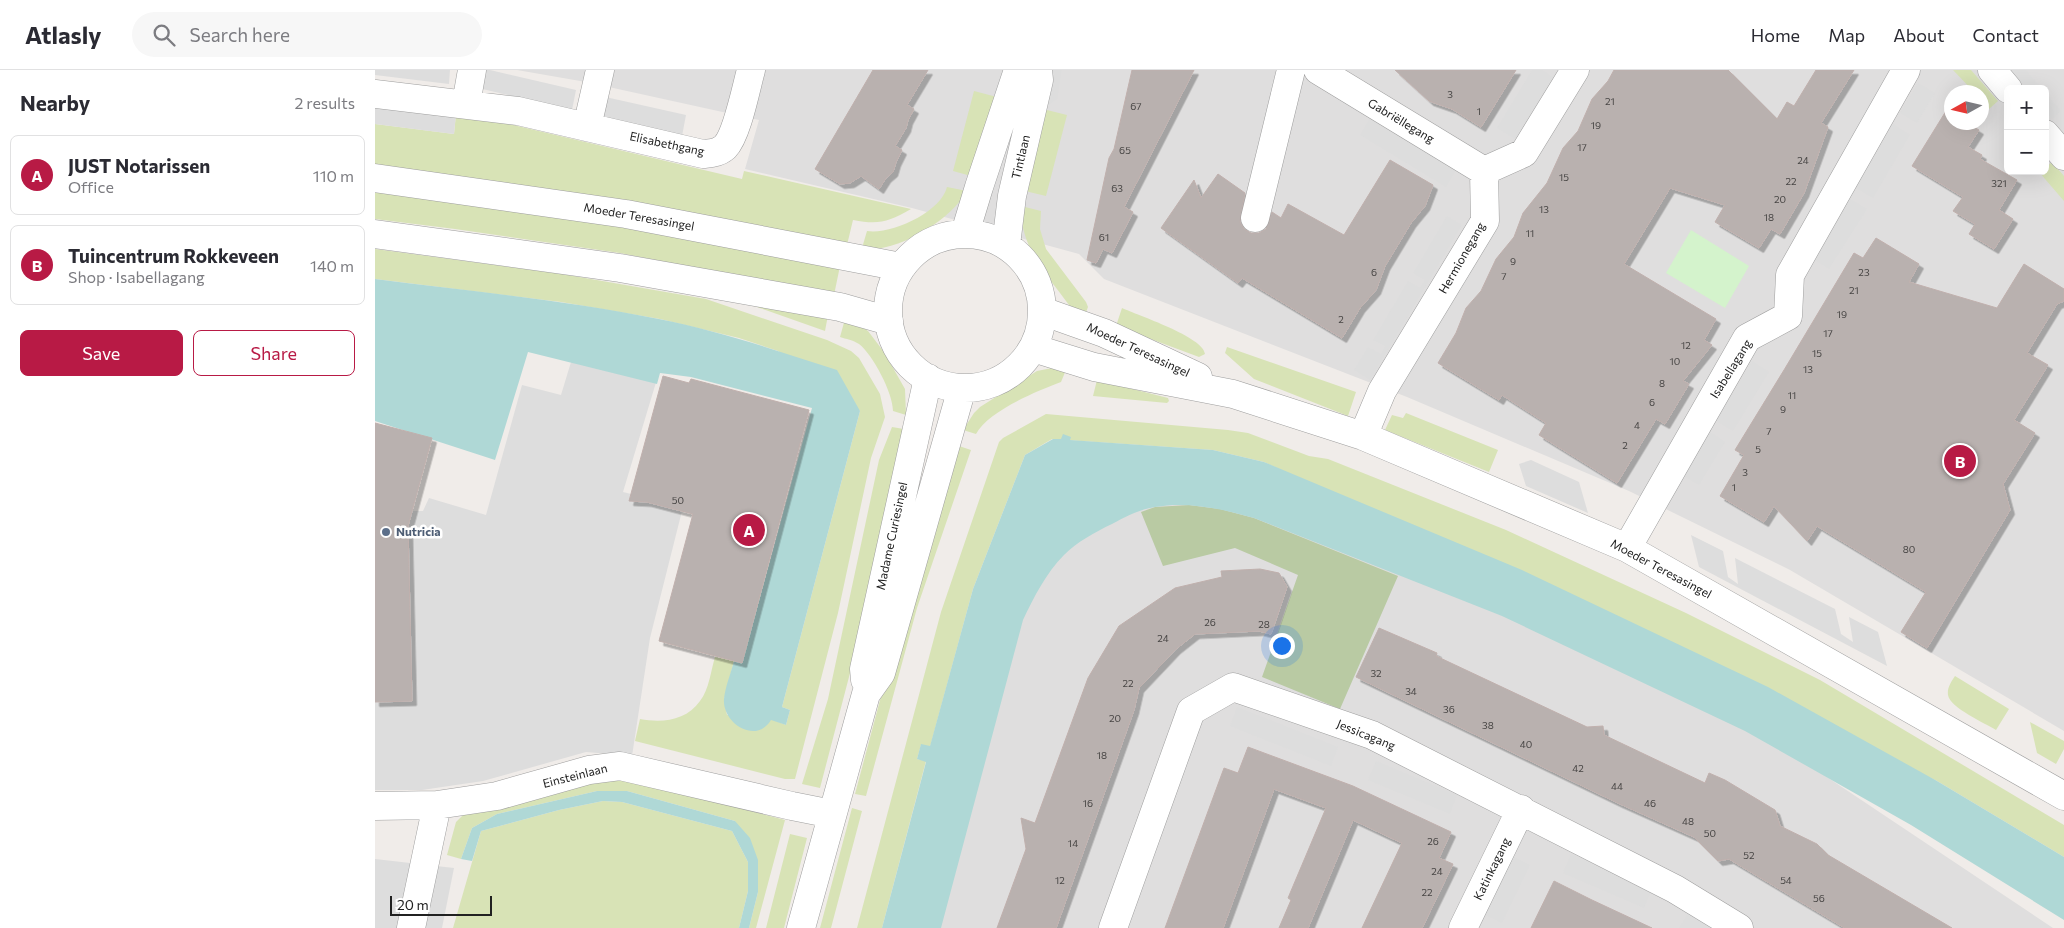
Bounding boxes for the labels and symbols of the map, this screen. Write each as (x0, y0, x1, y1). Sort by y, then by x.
north arrow (1944, 85, 1989, 130)
house number: 3 (1447, 88, 1453, 100)
street label: Gabriëllegang (1366, 95, 1438, 146)
house number: 21 (1605, 95, 1615, 107)
house number: 67 (1130, 100, 1142, 112)
house number: 1 (1477, 105, 1481, 117)
house number: 19 (1591, 119, 1601, 131)
street label: Elisabethgang (628, 128, 706, 158)
street label: Tintlaan (1008, 133, 1032, 180)
house number: 17 (1577, 141, 1587, 153)
house number: 65 (1119, 144, 1131, 156)
house number: 24 (1797, 154, 1809, 166)
house number: 15 (1559, 171, 1569, 183)
house number: 22 (1785, 175, 1797, 187)
house number: 321 (1991, 177, 2007, 189)
house number: 63 (1111, 182, 1123, 194)
house number: 20 (1774, 193, 1786, 205)
street label: Moeder Teresasingel (583, 199, 696, 233)
house number: 13 (1539, 203, 1549, 215)
house number: 18 (1764, 211, 1774, 223)
street label: Hermionegang (1435, 219, 1487, 296)
house number: 11 (1526, 227, 1534, 239)
house number: 61 (1099, 231, 1109, 243)
house number: 9 (1510, 255, 1516, 267)
house number: 6 (1371, 266, 1377, 278)
house number: 23 (1858, 266, 1870, 278)
house number: 7 (1501, 270, 1507, 282)
house number: 21 (1849, 284, 1859, 296)
house number: 19 (1837, 308, 1847, 320)
house number: 2 (1338, 313, 1344, 325)
street label: Moeder Teresasingel (1085, 319, 1192, 379)
house number: 17 (1823, 327, 1833, 339)
street label: Isabellagang (1706, 336, 1754, 401)
house number: 12 (1681, 339, 1691, 351)
house number: 15 (1812, 347, 1822, 359)
house number: 10 (1670, 355, 1680, 367)
house number: 13 (1803, 363, 1813, 375)
house number: 8 (1659, 377, 1665, 389)
house number: 11 (1788, 389, 1796, 401)
house number: 6 (1649, 396, 1655, 408)
house number: 9 (1780, 403, 1786, 415)
house number: 4 (1634, 419, 1640, 431)
house number: 7 (1766, 425, 1772, 437)
house number: 2 (1622, 439, 1628, 451)
pin: B (1944, 442, 1976, 480)
house number: 5 (1755, 443, 1761, 455)
house number: 3 (1742, 466, 1748, 478)
street label: Madame Curiesingel (873, 480, 909, 591)
house number: 1 (1732, 481, 1736, 493)
house number: 50 (672, 494, 684, 506)
pin: A (733, 511, 765, 549)
place label: Nutricia (396, 524, 441, 538)
marker: Nutricia (380, 526, 392, 538)
street label: Moeder Teresasingel (1609, 536, 1714, 601)
house number: 80 (1903, 543, 1915, 555)
house number: 26 (1204, 616, 1216, 628)
house number: 28 (1258, 618, 1270, 630)
house number: 24 (1157, 632, 1169, 644)
your location (1269, 633, 1295, 659)
house number: 32 (1370, 667, 1382, 679)
house number: 22 (1122, 677, 1134, 689)
house number: 34 (1405, 685, 1417, 697)
house number: 36 (1443, 703, 1455, 715)
house number: 20 (1109, 712, 1121, 724)
street label: Jessicagang (1335, 716, 1398, 753)
house number: 38 (1482, 719, 1494, 731)
house number: 40 (1520, 738, 1532, 750)
house number: 18 (1097, 749, 1107, 761)
street label: Einsteinlaan (541, 760, 609, 790)
house number: 42 (1572, 762, 1584, 774)
house number: 44 (1611, 780, 1623, 792)
house number: 16 (1083, 797, 1093, 809)
house number: 46 (1644, 797, 1656, 809)
house number: 48 (1682, 815, 1694, 827)
house number: 50 (1704, 827, 1716, 839)
street label: Katinkagang (1470, 834, 1513, 902)
house number: 26 (1427, 835, 1439, 847)
house number: 14 (1068, 837, 1078, 849)
house number: 52 (1743, 849, 1755, 861)
house number: 24 (1431, 865, 1443, 877)
house number: 12 (1055, 874, 1065, 886)
house number: 54 (1780, 874, 1792, 886)
house number: 22 (1421, 886, 1433, 898)
house number: 56 (1813, 892, 1825, 904)
scale bar (390, 893, 493, 916)

